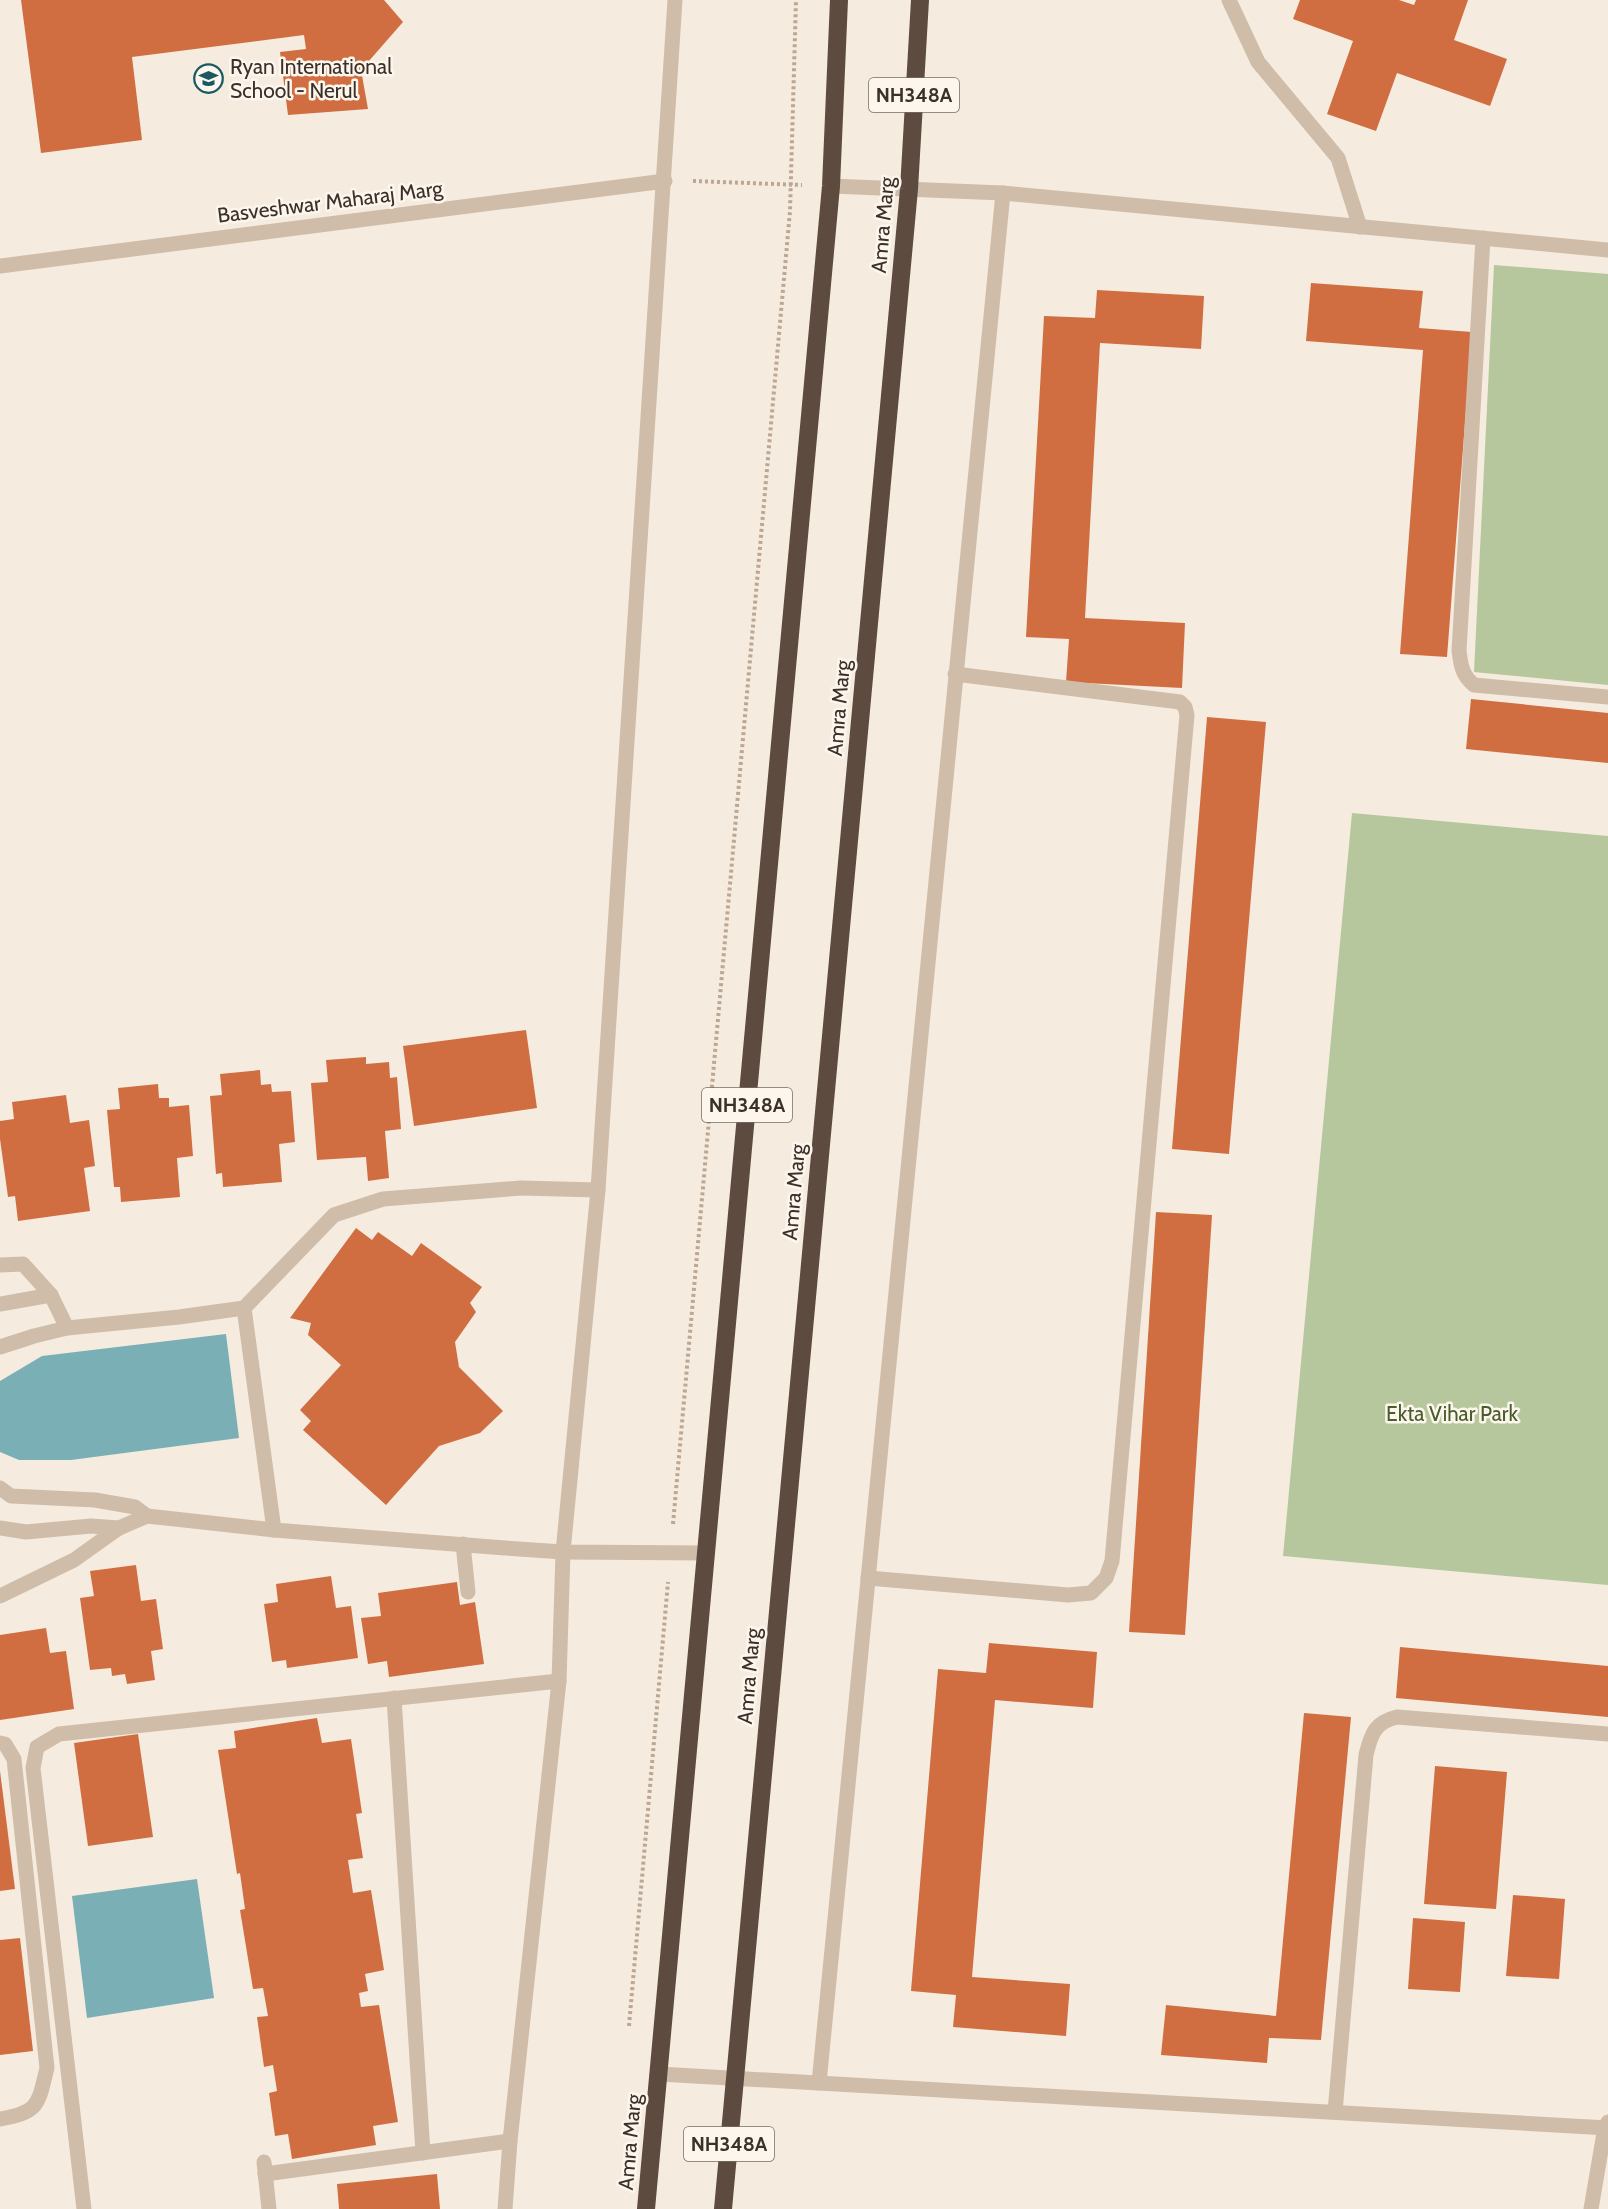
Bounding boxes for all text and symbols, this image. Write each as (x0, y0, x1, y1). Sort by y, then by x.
place label: Ryan International School - Nerul (230, 54, 392, 103)
school or university icon: Ryan International School - Nerul (193, 63, 225, 95)
road number: NH348A (869, 78, 959, 112)
street label: Basveshwar Maharaj Marg (216, 175, 445, 229)
street label: Amra Marg (866, 175, 899, 274)
street label: Amra Marg (822, 658, 855, 757)
road number: NH348A (702, 1088, 792, 1122)
street label: Amra Marg (777, 1142, 810, 1241)
park label: Ekta Vihar Park (1386, 1401, 1518, 1426)
street label: Amra Marg (732, 1626, 765, 1725)
street label: Amra Marg (613, 2092, 646, 2191)
road number: NH348A (684, 2127, 774, 2161)

